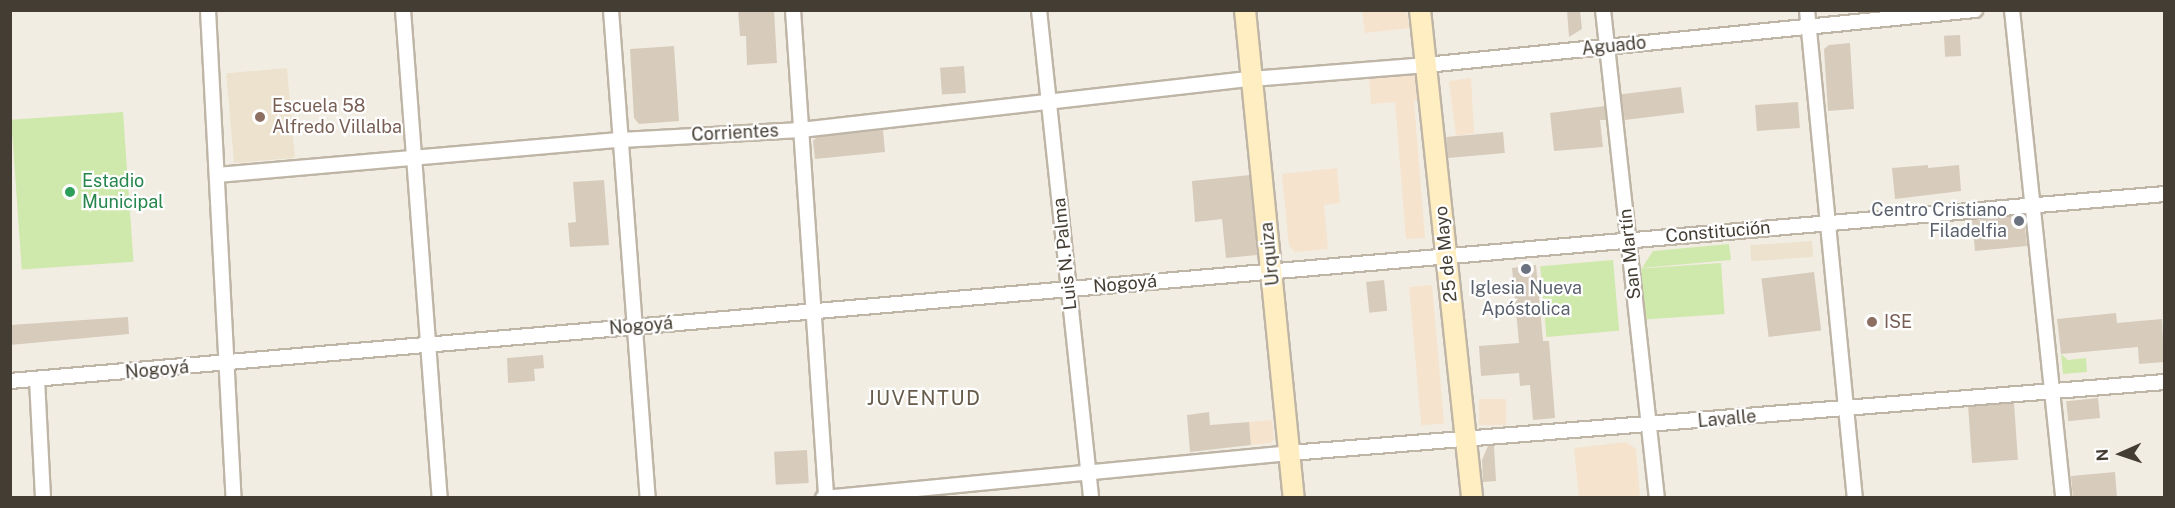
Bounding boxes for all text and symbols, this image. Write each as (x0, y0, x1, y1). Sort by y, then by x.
street label: Aguado (1581, 32, 1647, 60)
place label: Escuela 58 Alfredo Villalba (272, 96, 402, 138)
marker: Escuela 58 Alfredo Villalba (253, 110, 267, 124)
street label: Corrientes (691, 120, 779, 146)
place label: Estadio Municipal (82, 171, 164, 213)
marker: Estadio Municipal (63, 185, 77, 199)
street label: Luis N. Palma (1048, 197, 1082, 311)
place label: Centro Cristiano Filadelfia (1871, 200, 2007, 242)
street label: 25 de Mayo (1430, 205, 1462, 303)
street label: San Martín (1614, 208, 1646, 300)
marker: Centro Cristiano Filadelfia (2012, 214, 2026, 228)
street label: Constitución (1665, 217, 1771, 247)
street label: Urquiza (1256, 221, 1284, 287)
marker: Iglesia Nueva Apóstolica (1519, 262, 1533, 276)
street label: Nogoyá (1092, 270, 1158, 298)
place label: Iglesia Nueva Apóstolica (1470, 278, 1582, 320)
place label: ISE (1884, 311, 1912, 333)
street label: Nogoyá (608, 312, 674, 340)
marker: ISE (1865, 315, 1879, 329)
street label: Nogoyá (124, 356, 190, 384)
district label: JUVENTUD (867, 386, 981, 410)
street label: Lavalle (1697, 406, 1757, 432)
north arrow (2091, 424, 2151, 484)
text: N (2093, 448, 2112, 462)

